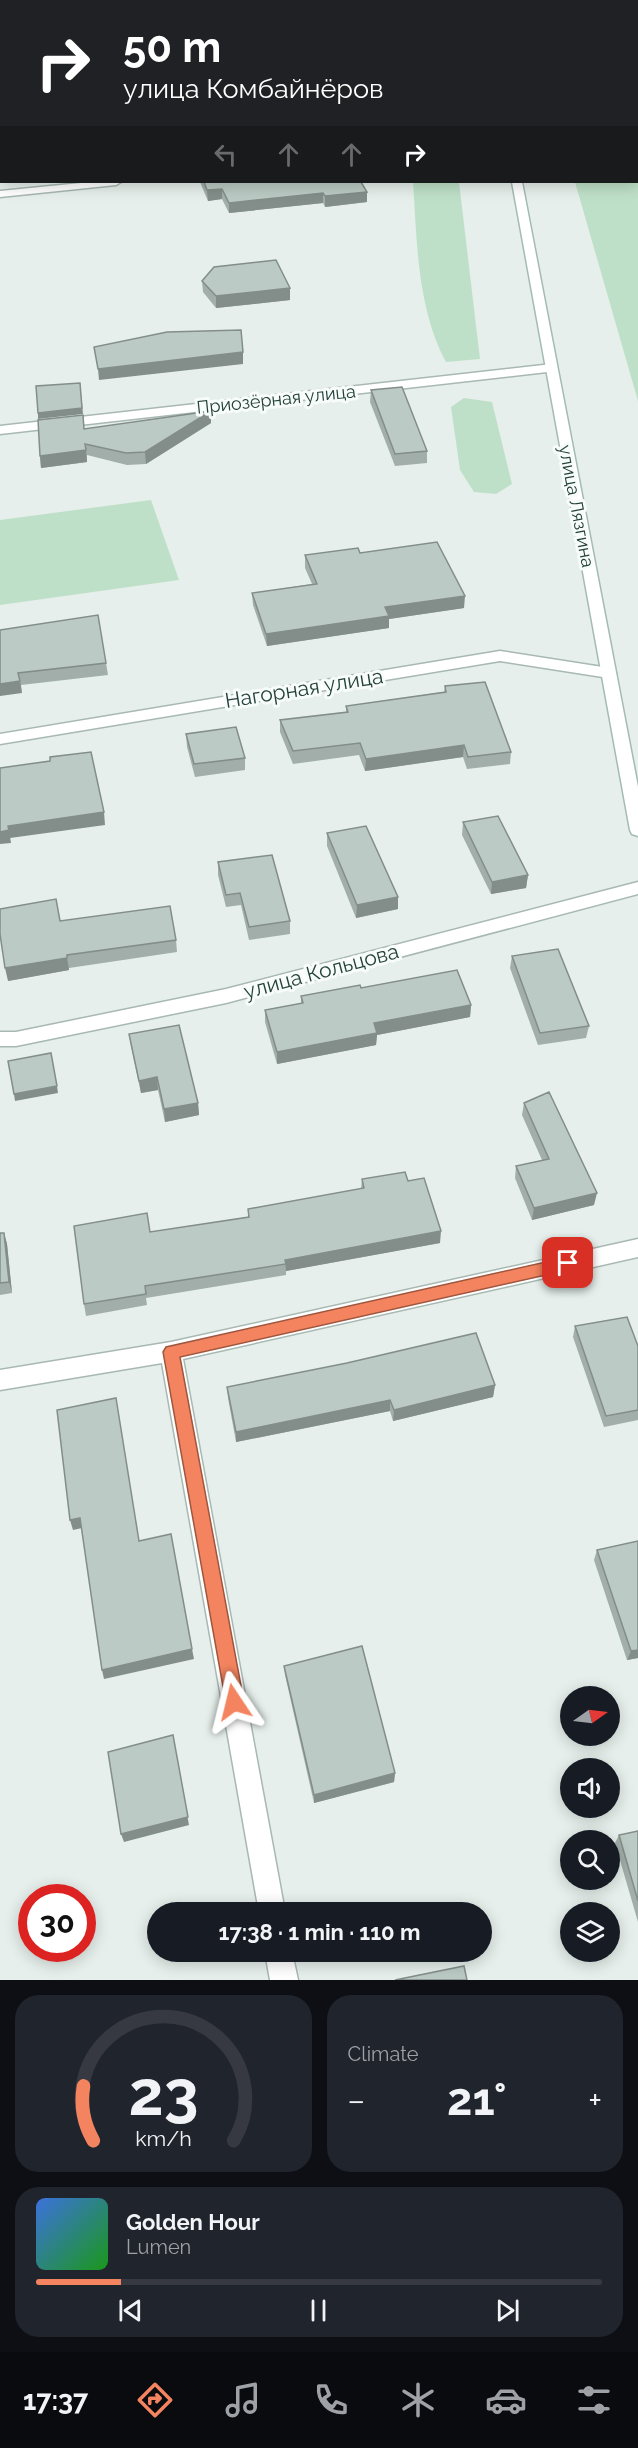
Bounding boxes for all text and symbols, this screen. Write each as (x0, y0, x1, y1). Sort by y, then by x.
text: 50 m (123, 23, 221, 72)
icon: right (24, 24, 102, 102)
text: улица Комбайнёров (123, 73, 383, 104)
icon: left (209, 138, 242, 171)
icon: ahead (272, 138, 305, 171)
icon: ahead (335, 138, 368, 171)
icon: right (398, 138, 431, 171)
street label: Приозёрная улица (195, 380, 357, 418)
street label: улица Лязгина (555, 443, 599, 569)
street label: Нагорная улица (223, 663, 385, 713)
street label: улица Кольцова (241, 938, 401, 1004)
pin (542, 1237, 593, 1288)
icon: arrive (551, 1246, 584, 1279)
position arrow (202, 1670, 266, 1734)
north arrow (560, 1686, 620, 1746)
map controls (560, 1686, 620, 1962)
button: sound (560, 1758, 620, 1818)
button: search (560, 1830, 620, 1890)
speed limit sign: 30 (18, 1884, 96, 1962)
button: layers (560, 1902, 620, 1962)
text: 17:38 · 1 min · 110 m (219, 1919, 420, 1945)
text: Climate (348, 2042, 419, 2066)
text: 23 (128, 2056, 198, 2130)
text: 21° (447, 2073, 507, 2126)
text: − (348, 2081, 365, 2120)
text: + (588, 2081, 602, 2120)
text: km/h (135, 2126, 192, 2151)
text: Golden Hour (126, 2209, 260, 2235)
text: Lumen (126, 2235, 191, 2259)
icon: previous (114, 2294, 147, 2327)
icon: pause (302, 2294, 335, 2327)
icon: next (491, 2294, 524, 2327)
icon: directions (134, 2379, 176, 2421)
icon: music (222, 2379, 264, 2421)
icon: phone (310, 2379, 352, 2421)
icon: climate (397, 2379, 439, 2421)
icon: car (485, 2379, 527, 2421)
icon: filters (573, 2379, 615, 2421)
text: 17:37 (23, 2385, 88, 2416)

